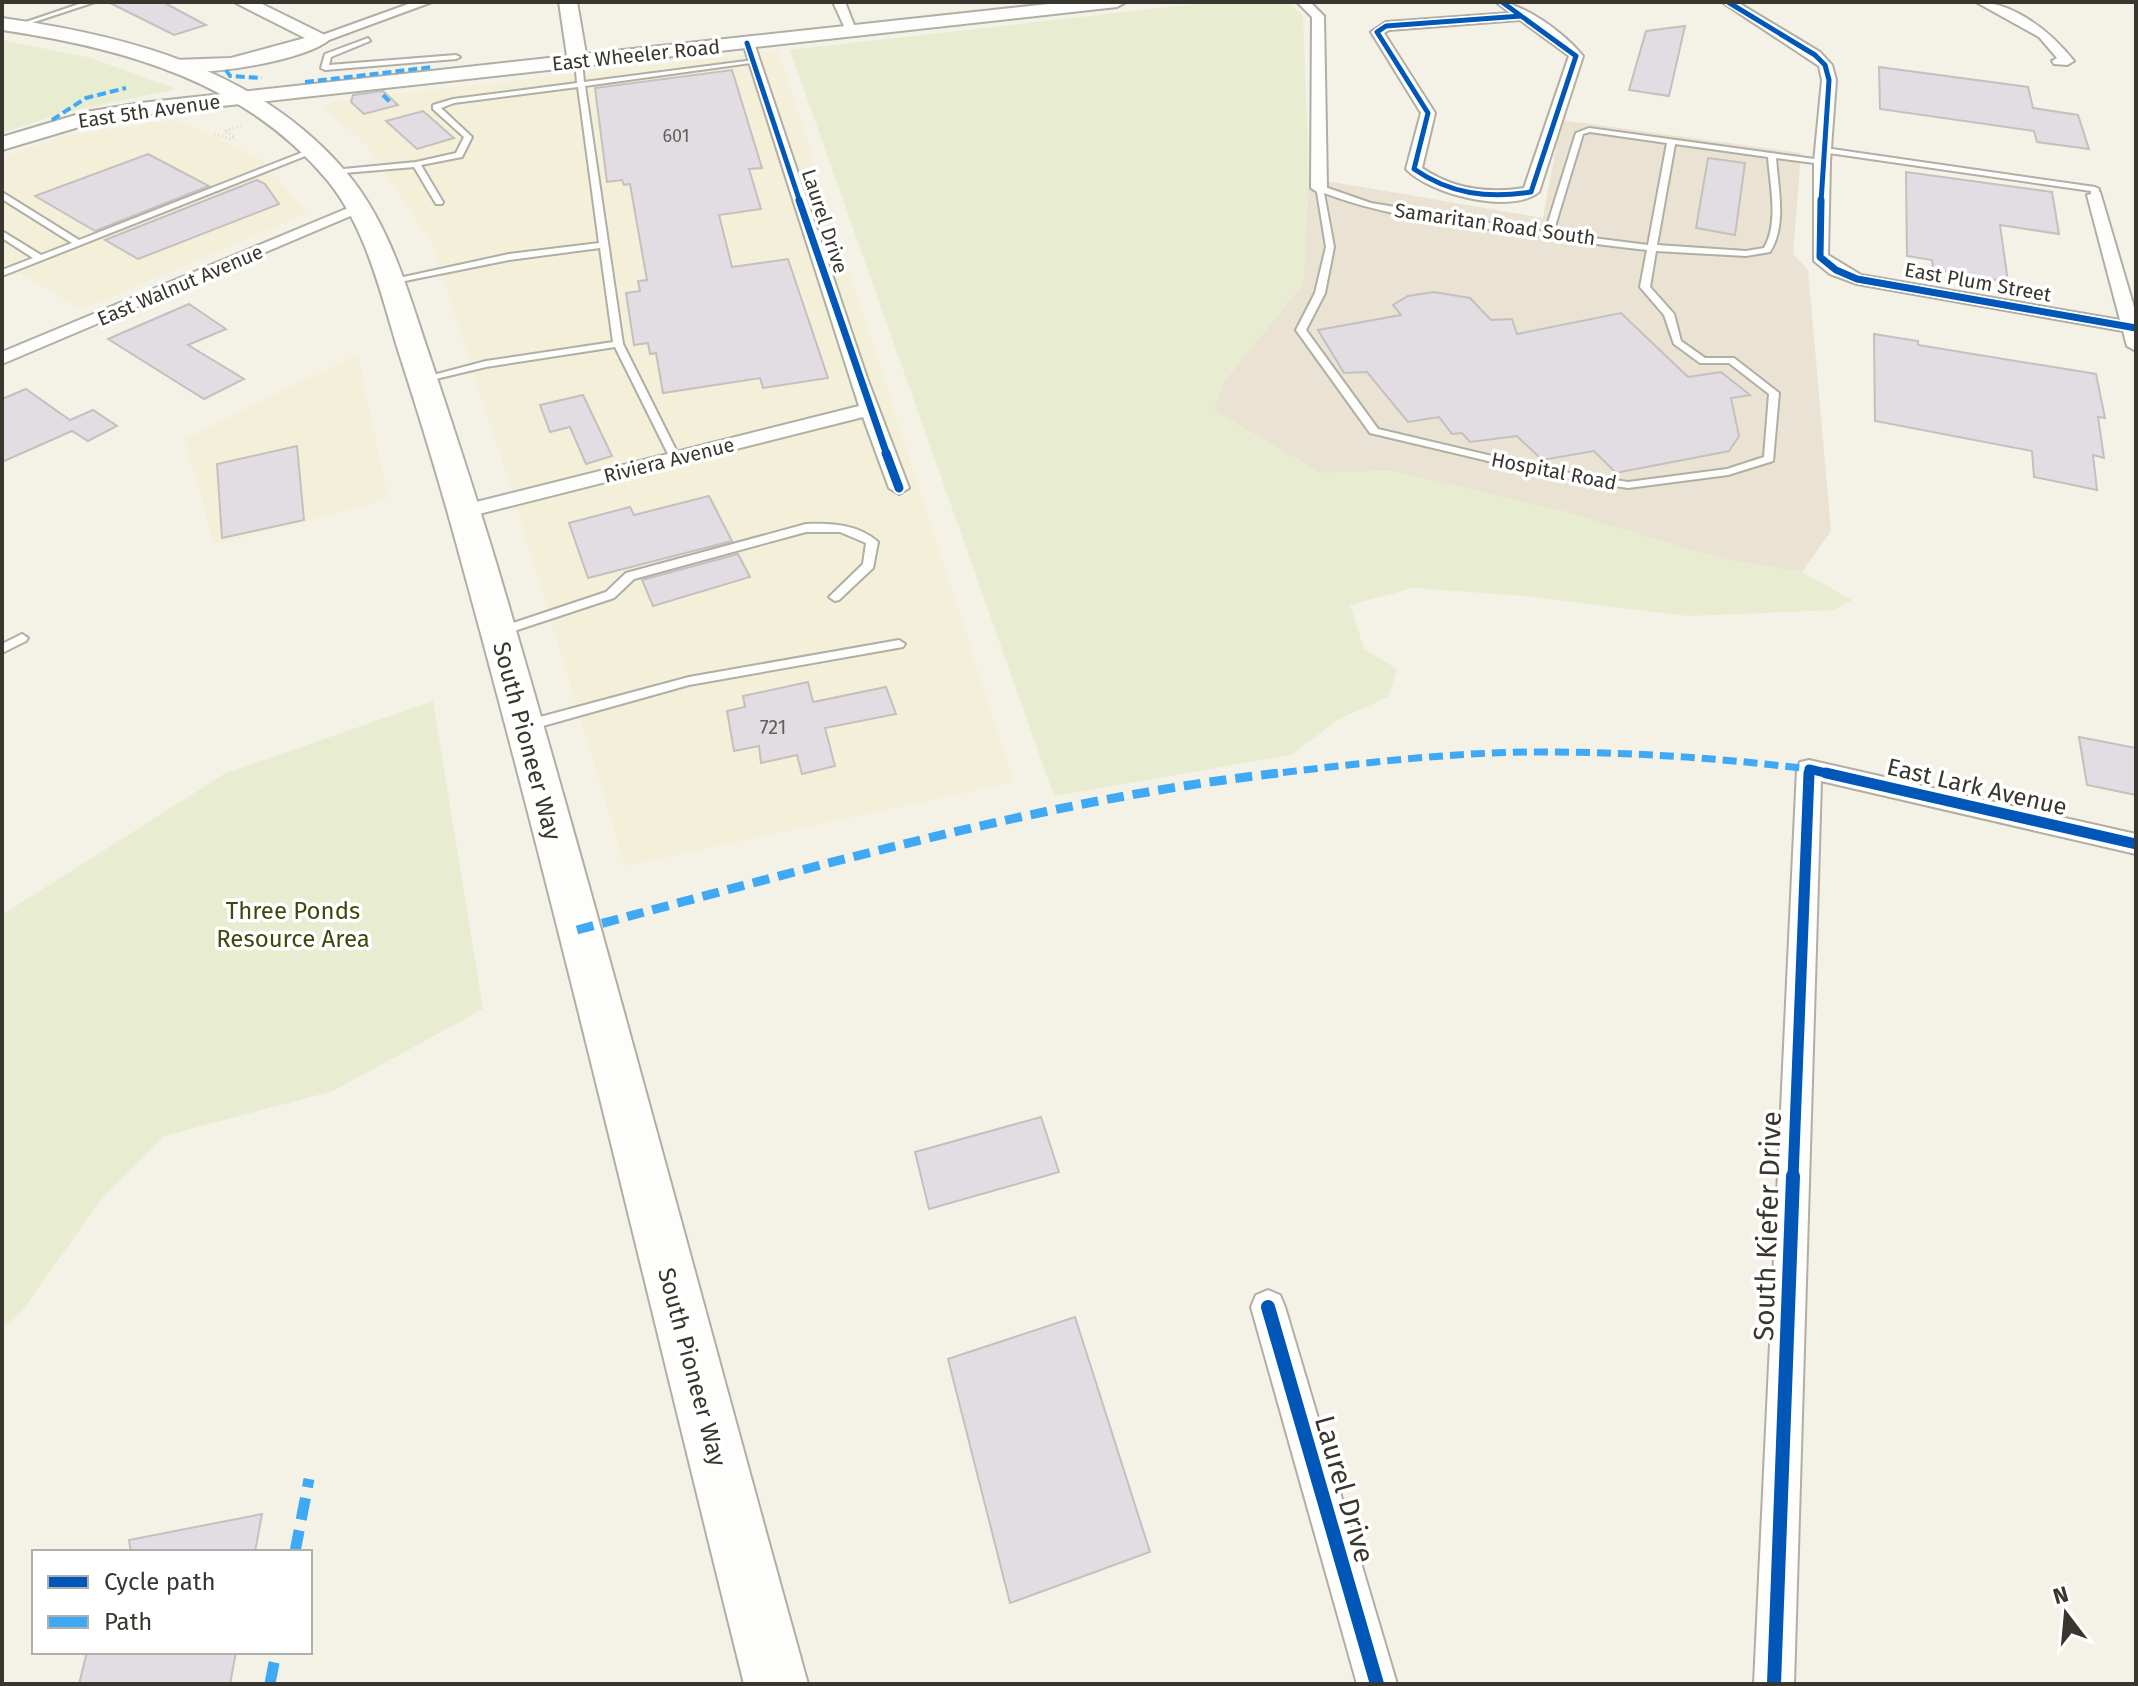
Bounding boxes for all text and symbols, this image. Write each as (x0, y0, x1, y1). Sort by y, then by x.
street label: East Wheeler Road (551, 34, 721, 76)
street label: East 5th Avenue (76, 89, 222, 133)
house number: 601 (663, 125, 689, 147)
street label: Laurel Drive (797, 166, 853, 276)
street label: Samaritan Road South (1393, 198, 1597, 250)
street label: East Walnut Avenue (94, 239, 266, 331)
street label: East Plum Street (1903, 257, 2054, 307)
street label: Riviera Avenue (601, 432, 737, 488)
street label: Hospital Road (1489, 447, 1619, 495)
street label: South Pioneer Way (487, 639, 567, 843)
house number: 721 (760, 715, 786, 739)
street label: East Lark Avenue (1884, 753, 2070, 821)
park label: Three Ponds Resource Area (216, 897, 370, 953)
street label: South Kiefer Drive (1747, 1111, 1788, 1341)
street label: South Pioneer Way (652, 1265, 732, 1469)
street label: Laurel Drive (1308, 1412, 1381, 1567)
legend (32, 1550, 312, 1654)
text: Cycle path (104, 1568, 216, 1596)
north arrow (2026, 1574, 2106, 1654)
text: N (2050, 1580, 2071, 1610)
text: Path (104, 1608, 152, 1636)

